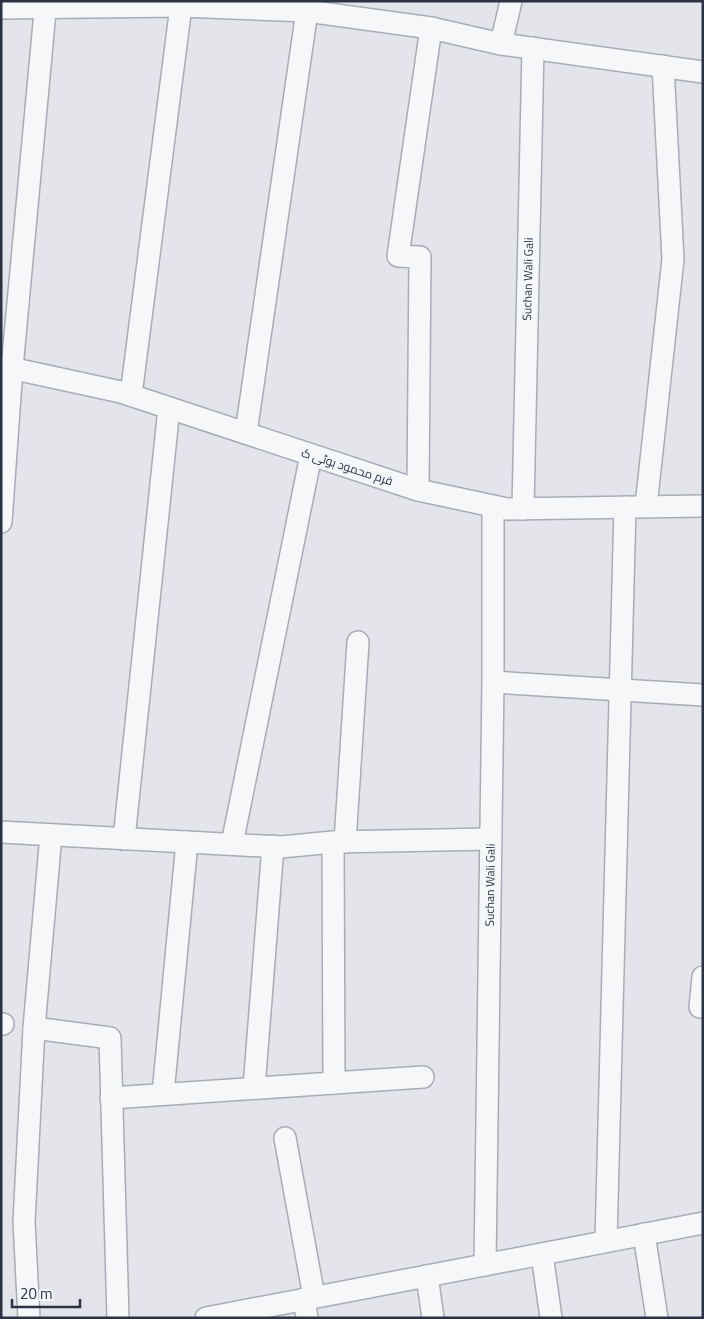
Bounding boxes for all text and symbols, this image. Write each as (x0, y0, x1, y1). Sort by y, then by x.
street label: Suchan Wali Gali (517, 237, 538, 321)
street label: فرم محمود بوٹی ک (299, 443, 395, 490)
street label: Suchan Wali Gali (480, 843, 500, 927)
scale bar (12, 1276, 80, 1308)
text: 20 m (20, 1282, 53, 1305)

